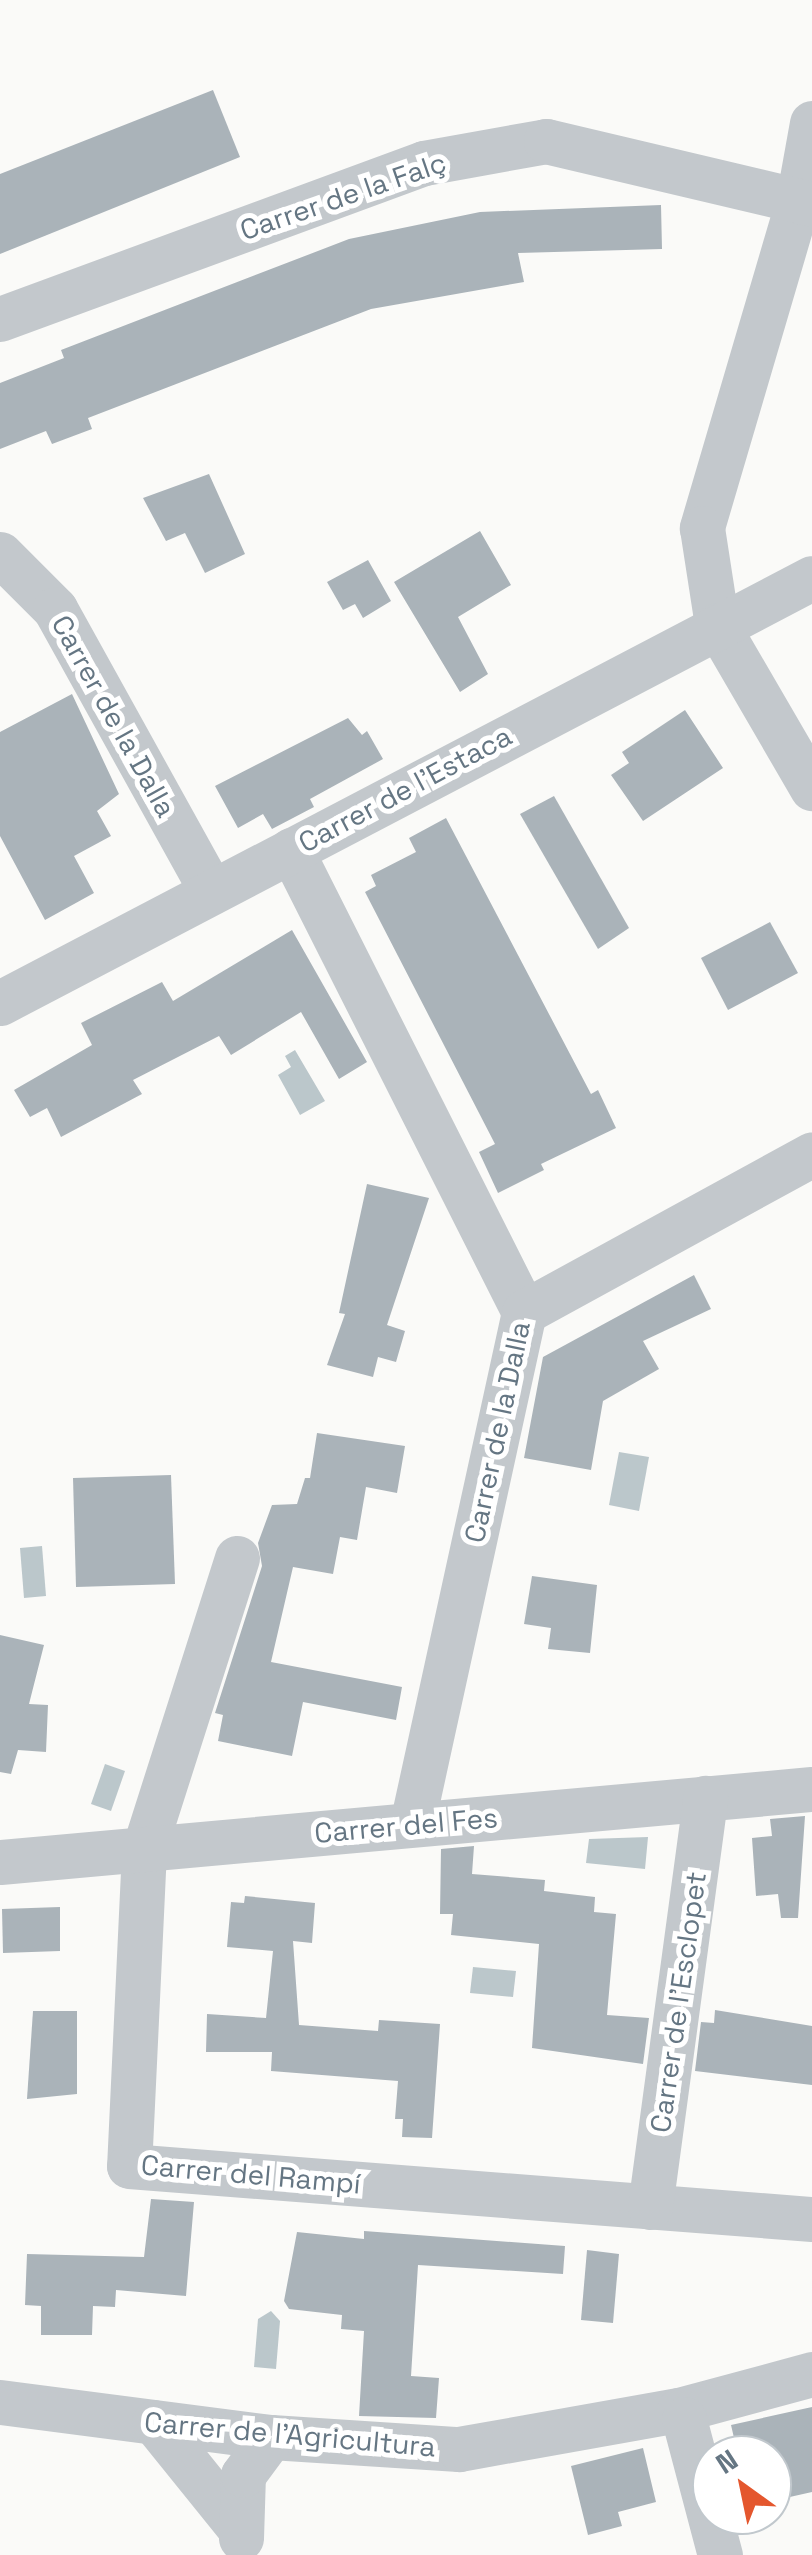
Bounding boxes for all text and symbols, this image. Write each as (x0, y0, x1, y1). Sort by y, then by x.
street label: Carrer de la Falç (236, 145, 450, 247)
street label: Carrer de la Dalla (45, 609, 183, 823)
street label: Carrer de l'Estaca (293, 719, 517, 859)
street label: Carrer de la Dalla (457, 1318, 537, 1546)
street label: Carrer del Fes (313, 1800, 499, 1850)
street label: Carrer de l'Esclopet (643, 1869, 713, 2135)
street label: Carrer del Rampí (140, 2148, 362, 2200)
street label: Carrer de l'Agricultura (143, 2405, 437, 2463)
north arrow (692, 2435, 792, 2535)
text: N (709, 2441, 744, 2482)

